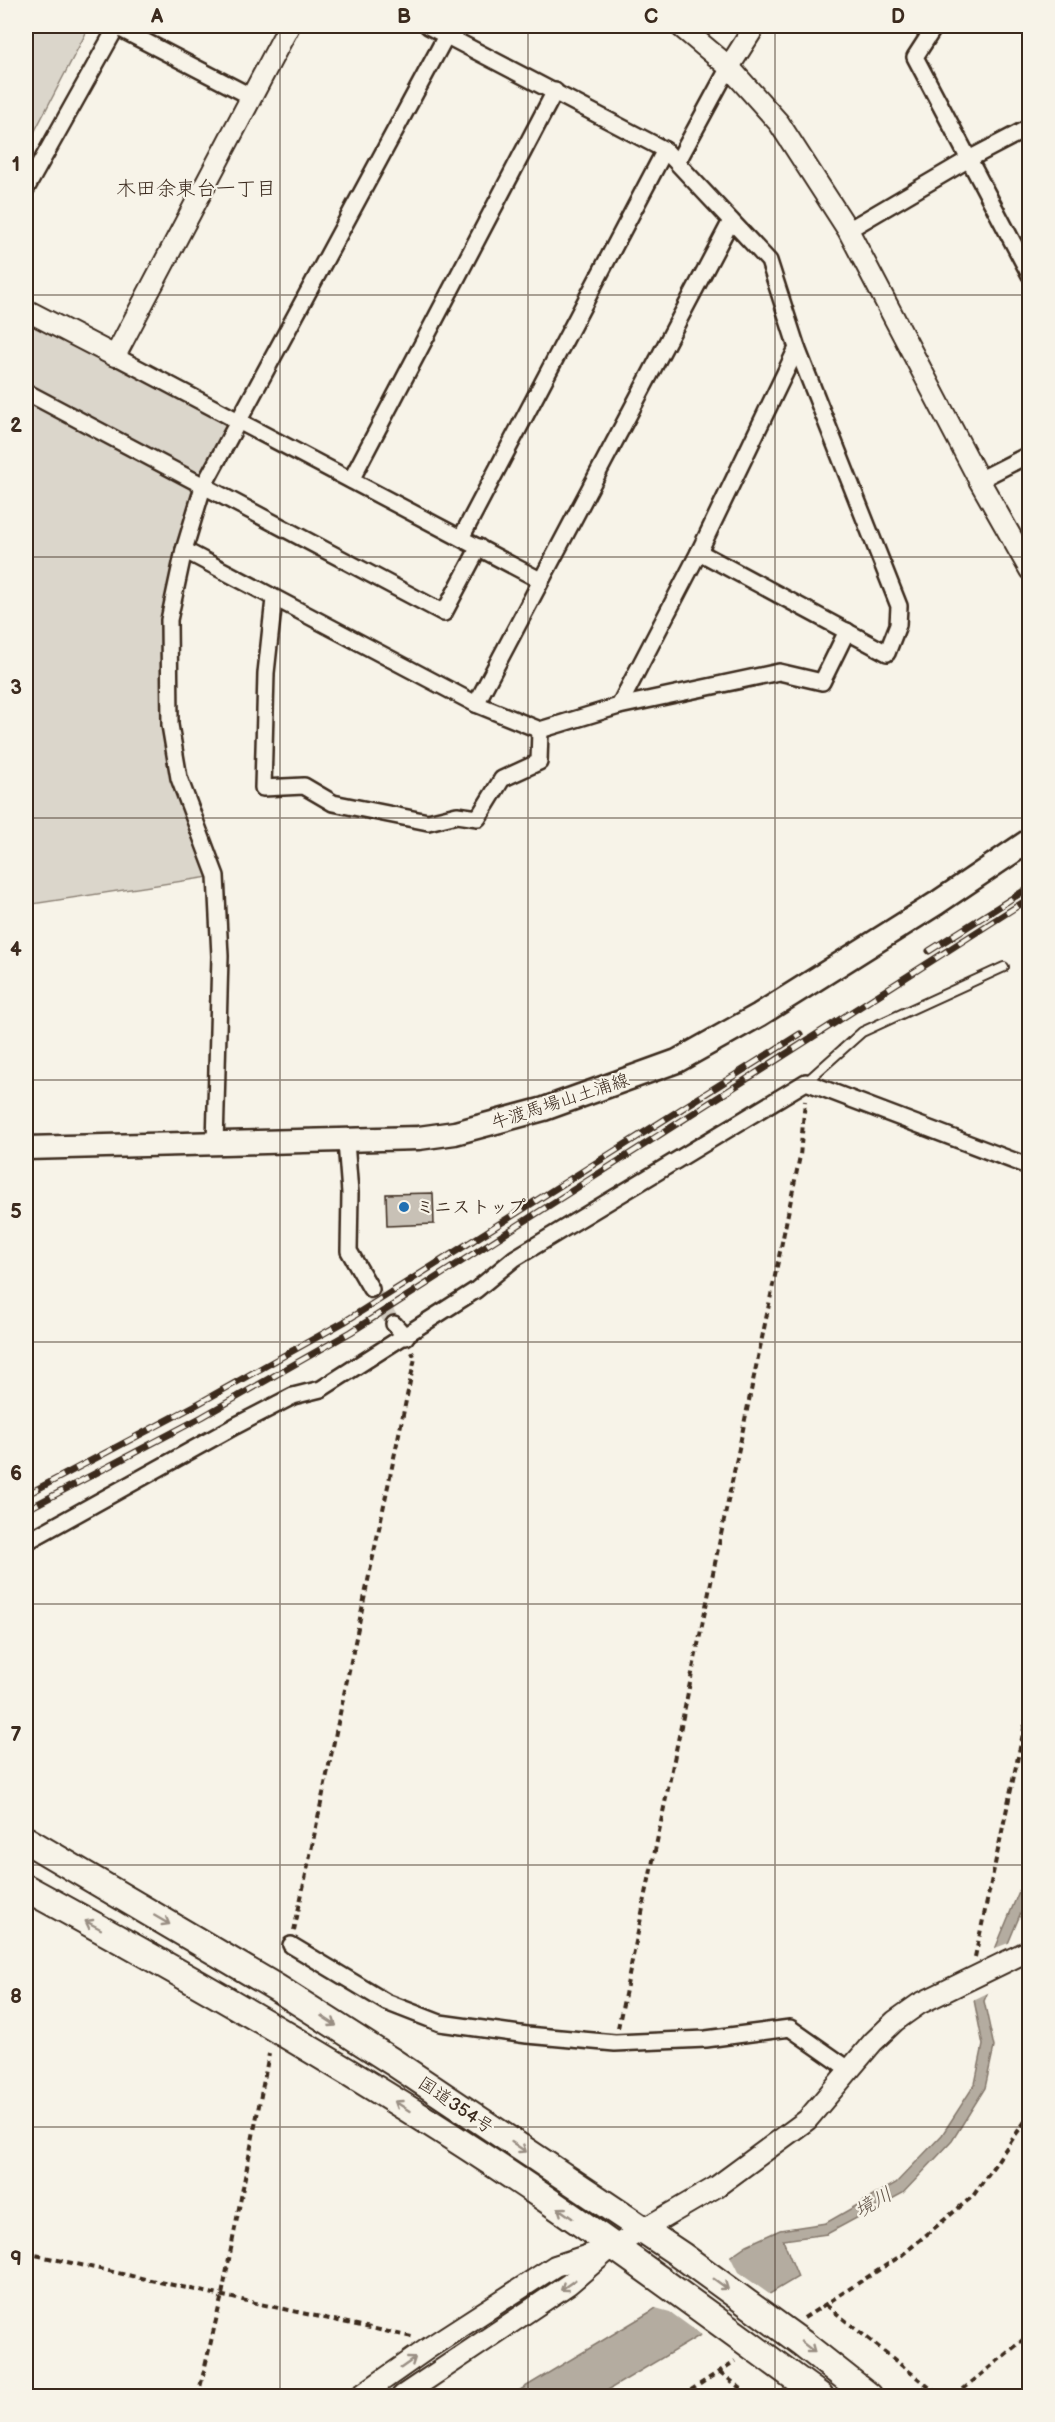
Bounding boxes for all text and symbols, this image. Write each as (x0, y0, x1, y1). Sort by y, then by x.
text: A (150, 5, 164, 29)
text: B (397, 5, 411, 29)
text: C (644, 5, 658, 29)
text: D (891, 5, 905, 29)
text: 1 (12, 153, 20, 177)
district label: 木田余東台一丁目 (116, 177, 276, 201)
text: 2 (10, 414, 22, 438)
text: 3 (10, 676, 22, 700)
text: 4 (10, 938, 22, 962)
street label: 牛渡馬場山土浦線 (488, 1069, 632, 1134)
place label: ミニストップ (416, 1197, 526, 1218)
text: 5 (10, 1200, 22, 1224)
marker: ミニストップ (397, 1200, 411, 1214)
text: 6 (10, 1462, 22, 1486)
text: 7 (10, 1723, 22, 1747)
one-way arrow (153, 1915, 170, 1927)
one-way arrow (85, 1919, 102, 1931)
text: 8 (10, 1985, 22, 2009)
one-way arrow (320, 2016, 337, 2028)
street label: 国道354号 (414, 2073, 497, 2138)
one-way arrow (394, 2100, 411, 2112)
one-way arrow (510, 2141, 527, 2153)
water label: 境川 (850, 2182, 897, 2223)
one-way arrow (557, 2207, 574, 2219)
text: 9 (10, 2247, 22, 2271)
one-way arrow (713, 2278, 729, 2290)
one-way arrow (561, 2279, 577, 2291)
one-way arrow (800, 2341, 816, 2354)
one-way arrow (399, 2357, 416, 2369)

